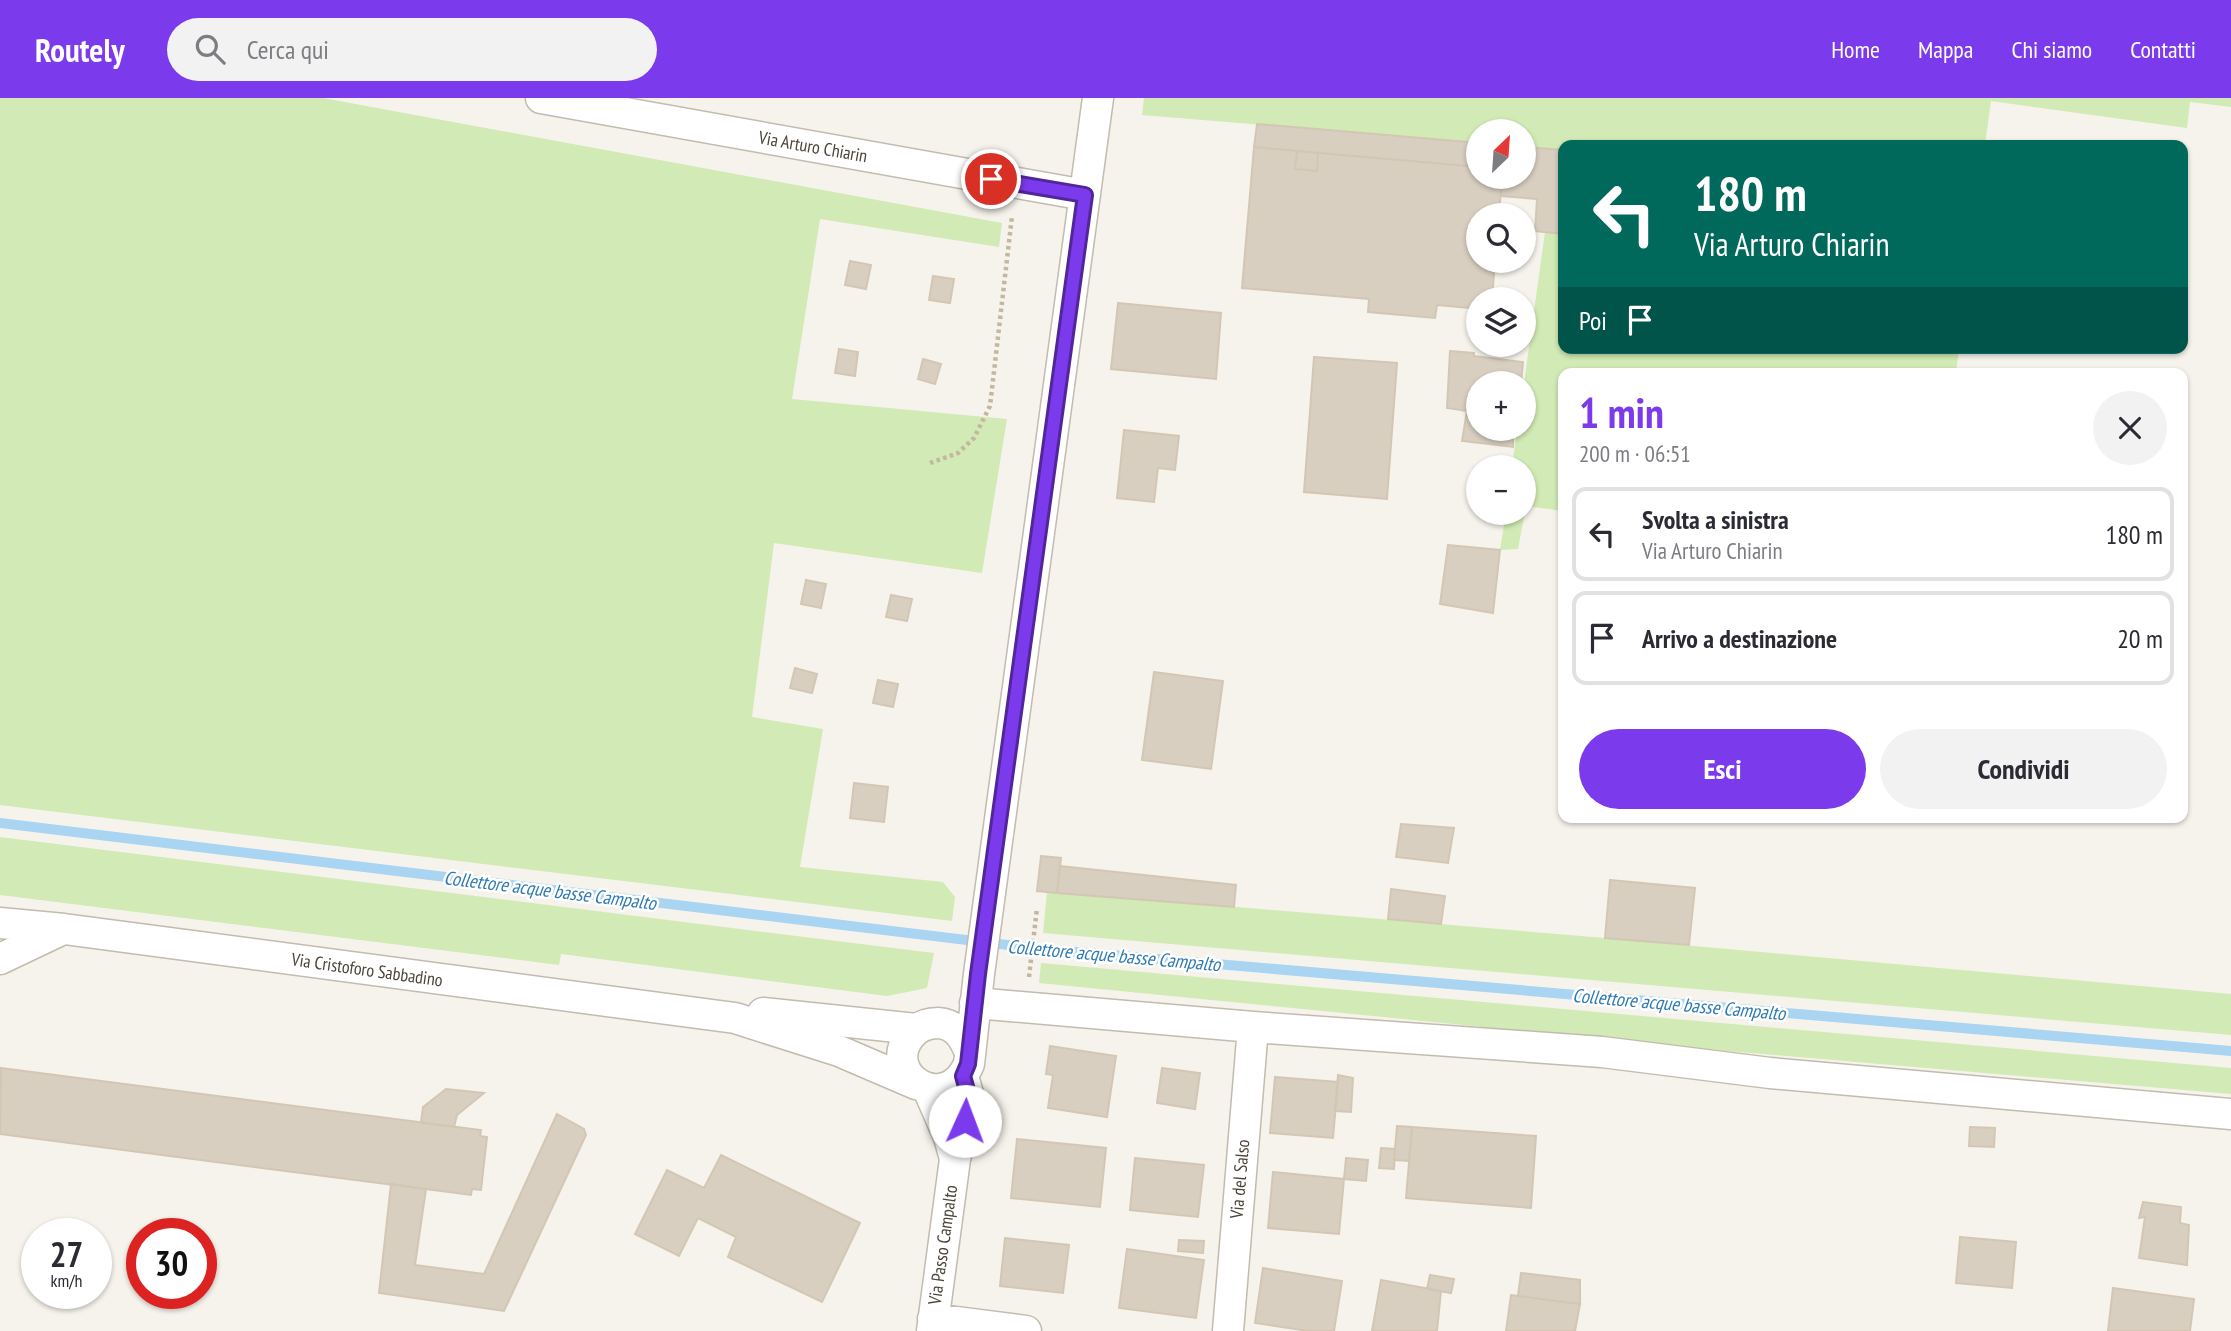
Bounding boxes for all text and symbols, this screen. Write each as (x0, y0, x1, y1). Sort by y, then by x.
search box (167, 18, 657, 81)
text: Routely (35, 28, 125, 71)
icon: search (191, 30, 229, 68)
text: Cerca qui (247, 33, 329, 66)
text: Home (1831, 34, 1880, 65)
text: Mappa (1918, 34, 1973, 65)
text: Chi siamo (2011, 34, 2092, 65)
text: Contatti (2130, 34, 2196, 65)
north arrow (1466, 119, 1536, 189)
map controls (1466, 119, 1536, 525)
street label: Via Arturo Chiarin (756, 125, 869, 167)
pin (961, 149, 1021, 209)
icon: arrive (972, 160, 1010, 198)
text: 180 m (1694, 161, 1807, 225)
icon: left (1579, 168, 1670, 259)
button: search (1466, 203, 1536, 273)
text: Via Arturo Chiarin (1694, 223, 1889, 265)
button: layers (1466, 287, 1536, 357)
icon: arrive (1621, 301, 1659, 339)
text: Poi (1579, 304, 1607, 337)
button: + (1466, 371, 1536, 441)
text: 1 min (1579, 385, 1664, 440)
button: close (2093, 391, 2167, 465)
text: 200 m · 06:51 (1579, 439, 1691, 468)
button: − (1466, 455, 1536, 525)
text: Svolta a sinistra (1642, 503, 1789, 536)
icon: left (1583, 515, 1621, 553)
text: 180 m (2105, 518, 2163, 551)
text: Via Arturo Chiarin (1642, 536, 1782, 565)
icon: arrive (1583, 619, 1621, 657)
text: Arrivo a destinazione (1642, 622, 1837, 655)
text: 20 m (2117, 622, 2163, 655)
button: Esci (1579, 729, 1866, 809)
button: Condividi (1880, 729, 2167, 809)
water label: Collettore acque basse Campalto (443, 865, 659, 915)
water label: Collettore acque basse Campalto (1007, 934, 1223, 976)
street label: Via Cristoforo Sabbadino (289, 947, 444, 992)
water label: Collettore acque basse Campalto (1572, 983, 1788, 1025)
position arrow (928, 1084, 1002, 1158)
street label: Via del Salso (1224, 1138, 1254, 1221)
street label: Via Passo Campalto (923, 1183, 962, 1307)
speed limit sign: 30 (126, 1218, 217, 1309)
text: 27 (50, 1231, 83, 1277)
text: km/h (51, 1269, 82, 1292)

